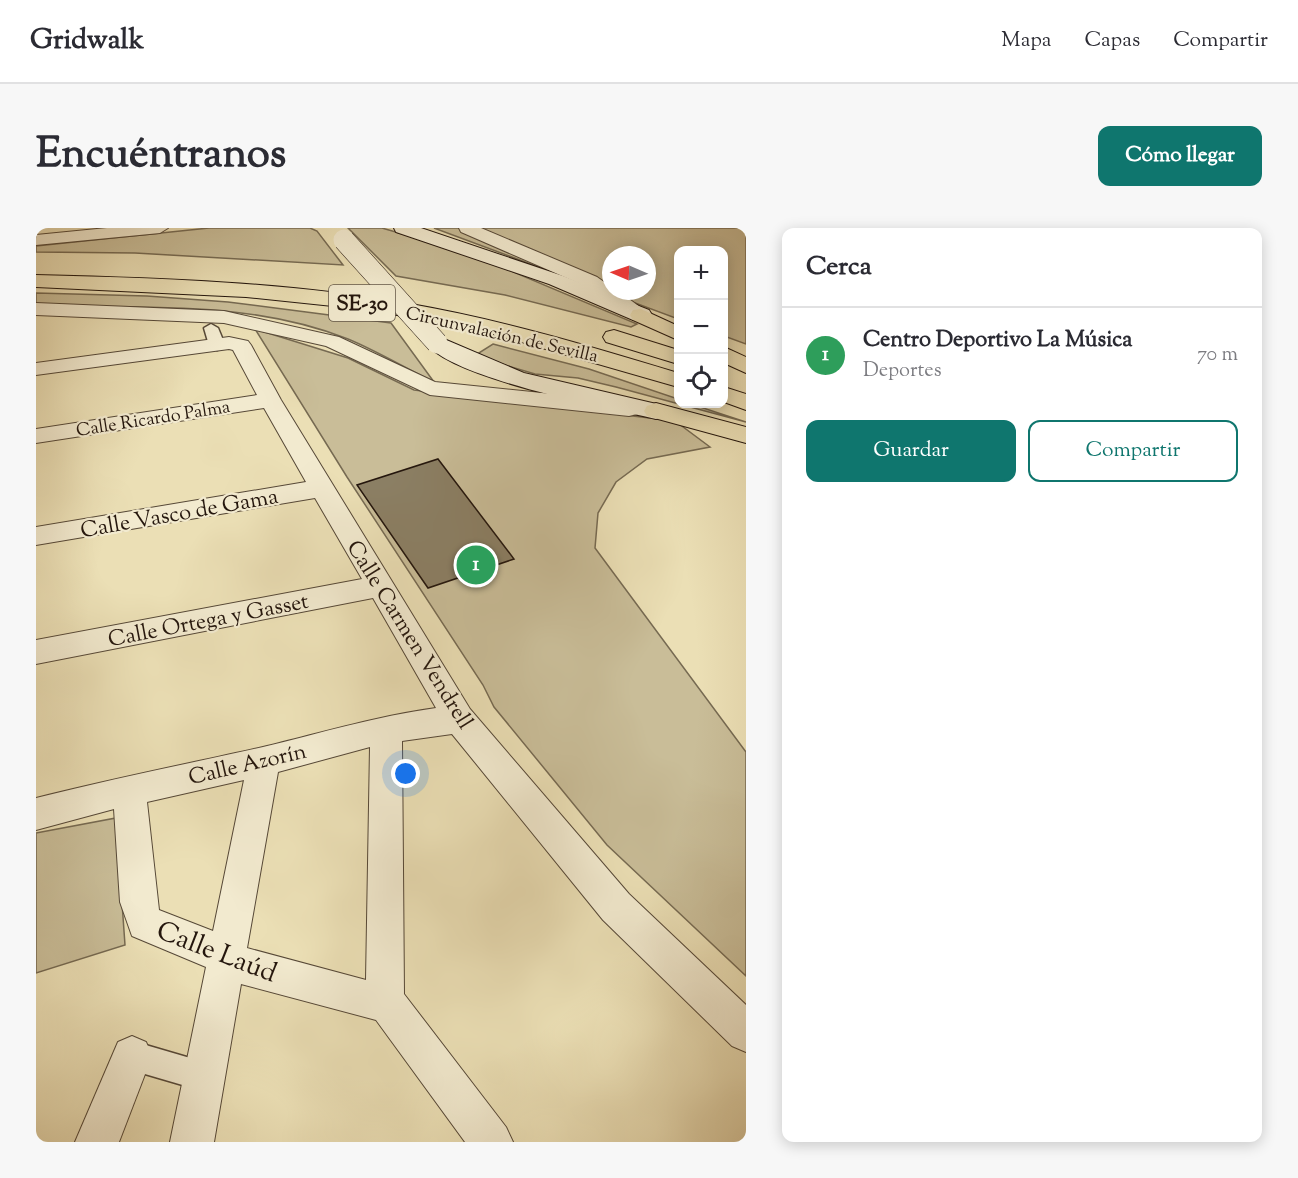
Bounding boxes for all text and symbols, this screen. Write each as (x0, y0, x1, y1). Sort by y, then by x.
text: Gridwalk (30, 21, 144, 61)
text: Mapa (1001, 26, 1051, 56)
text: Capas (1084, 26, 1140, 56)
text: Compartir (1173, 26, 1268, 56)
text: Encuéntranos (36, 126, 286, 186)
button: Cómo llegar (1098, 126, 1262, 186)
north arrow (602, 246, 656, 300)
map controls (674, 246, 728, 408)
button: + (674, 246, 728, 300)
text: Cerca (806, 249, 872, 286)
road number: SE-30 (329, 285, 395, 321)
button: − (674, 300, 728, 354)
street label: Circunvalación de Sevilla (403, 301, 600, 371)
text: Centro Deportivo La Música (863, 325, 1132, 357)
text: 1 (822, 341, 829, 370)
text: 70 m (1197, 341, 1238, 370)
button: locate (674, 354, 728, 408)
text: Deportes (863, 357, 942, 386)
street label: Calle Ricardo Palma (74, 395, 232, 445)
button: Guardar (806, 420, 1016, 482)
button: Compartir (1028, 420, 1238, 482)
street label: Calle Vasco de Gama (78, 482, 281, 548)
street label: Calle Carmen Vendrell (337, 535, 480, 736)
pin: 1 (456, 542, 496, 588)
street label: Calle Ortega y Gasset (106, 587, 312, 657)
street label: Calle Azorín (185, 737, 310, 795)
your location (391, 759, 420, 788)
street label: Calle Laúd (150, 913, 282, 994)

